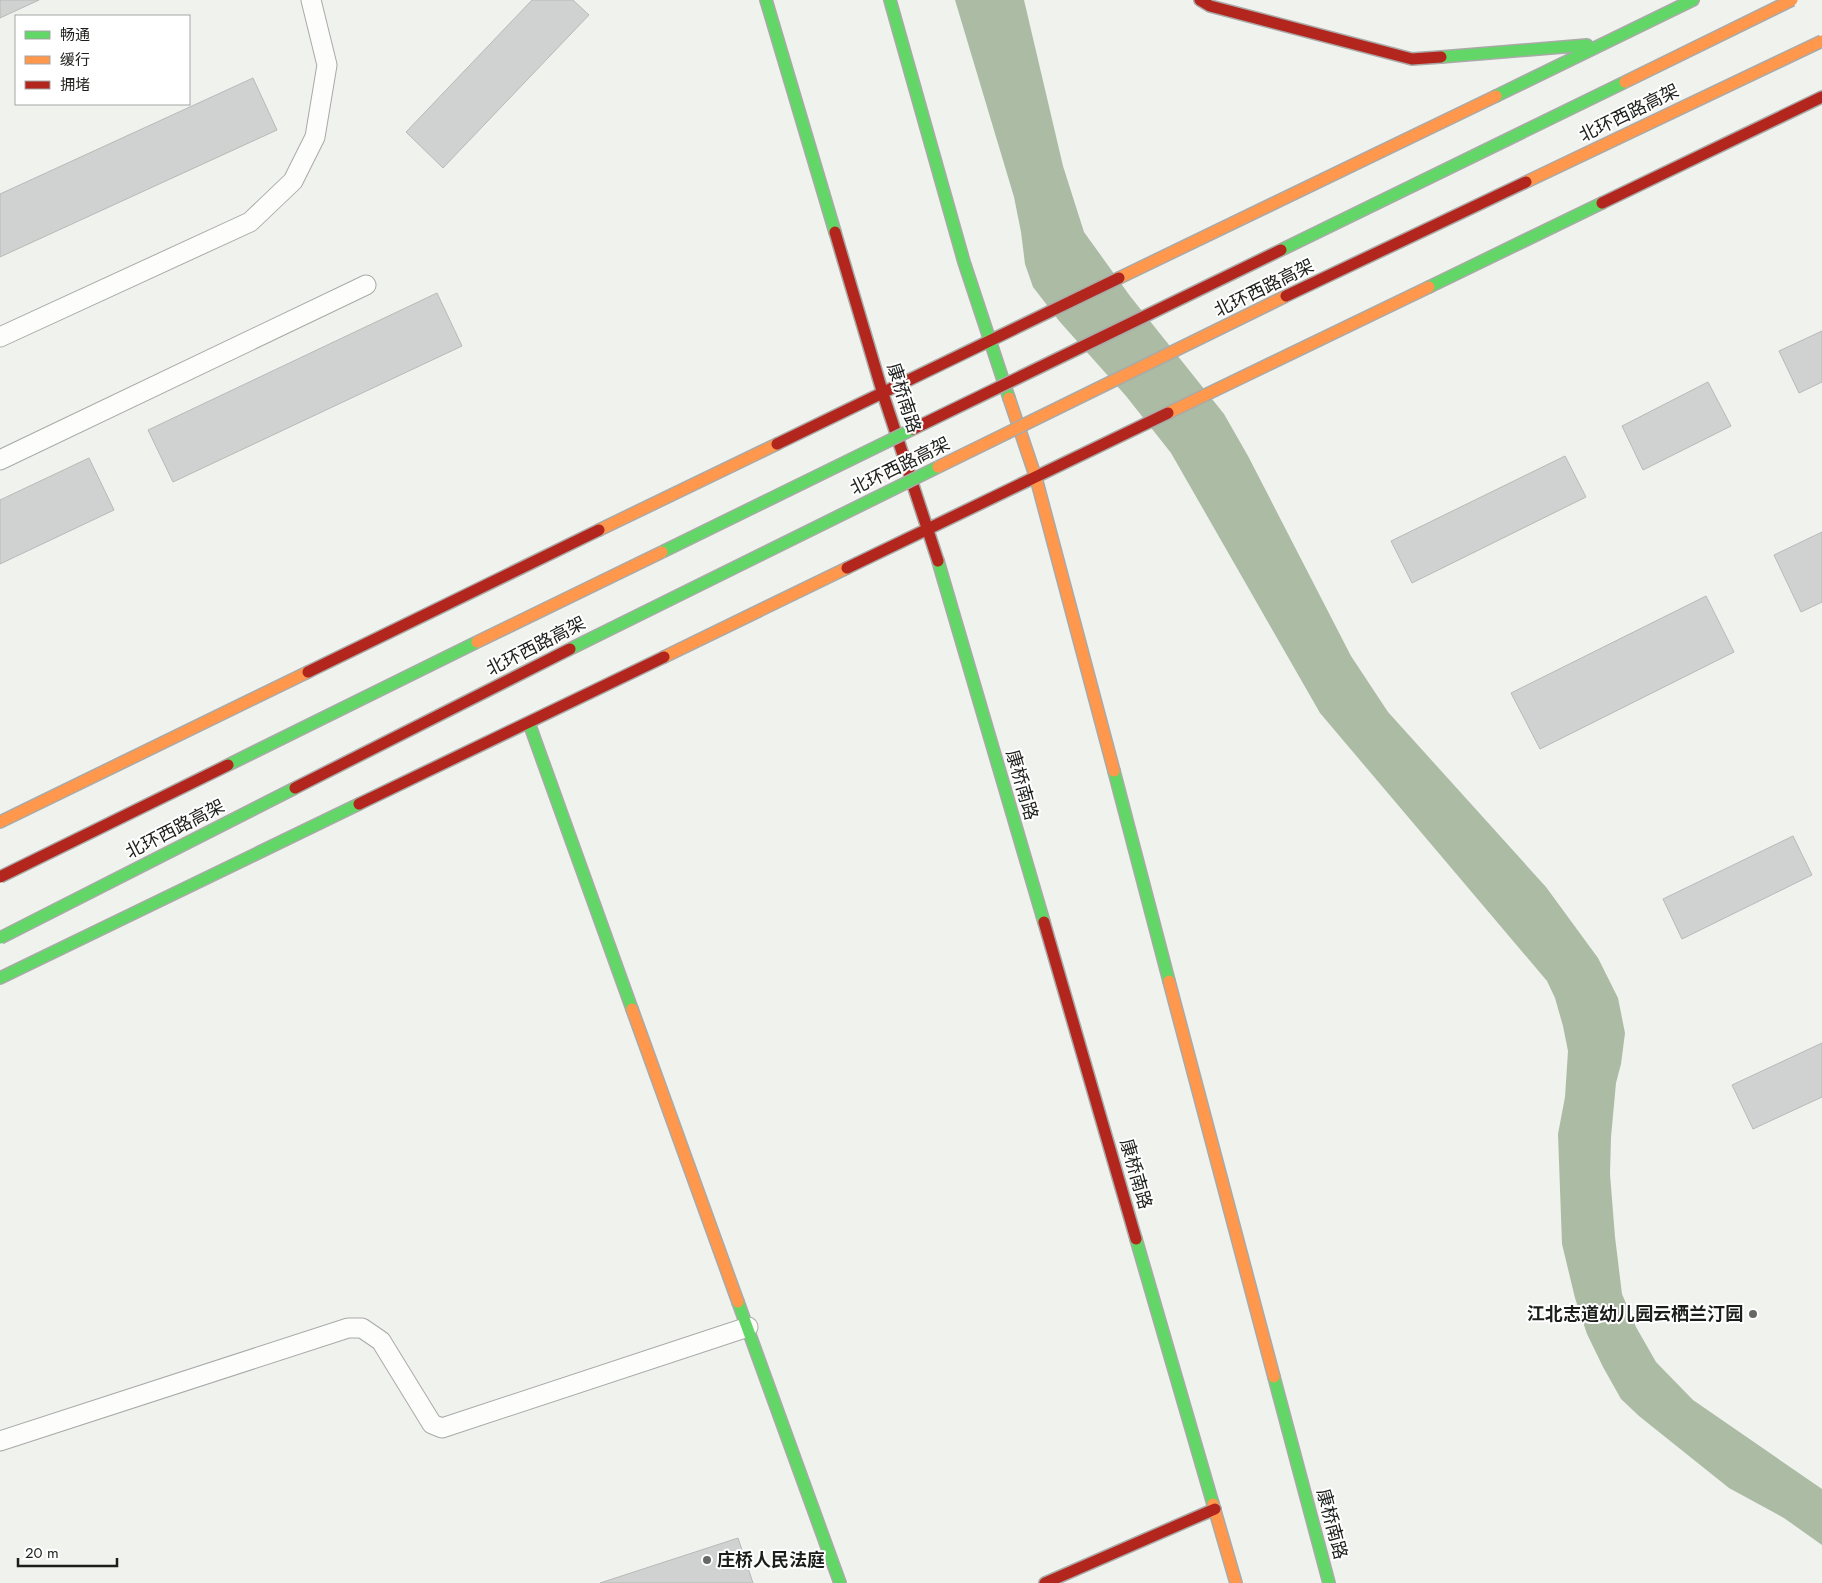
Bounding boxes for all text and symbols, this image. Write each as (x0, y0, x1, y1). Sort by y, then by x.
legend (15, 15, 190, 105)
text: 畅通 (60, 24, 90, 46)
text: 缓行 (60, 49, 90, 71)
text: 拥堵 (60, 74, 90, 96)
street label: 北环西路高架 (1575, 78, 1683, 148)
street label: 北环西路高架 (1210, 253, 1318, 323)
street label: 康桥南路 (881, 360, 927, 436)
street label: 北环西路高架 (846, 431, 954, 501)
street label: 北环西路高架 (482, 610, 590, 682)
street label: 康桥南路 (1000, 747, 1044, 823)
street label: 北环西路高架 (121, 793, 229, 865)
street label: 康桥南路 (1114, 1136, 1158, 1212)
place label: 江北志道幼儿园云栖兰汀园 (1527, 1301, 1743, 1327)
marker: 江北志道幼儿园云栖兰汀园 (1747, 1308, 1759, 1320)
street label: 康桥南路 (1310, 1486, 1354, 1562)
scale bar (18, 1536, 116, 1568)
text: 20 m (25, 1542, 59, 1564)
place label: 庄桥人民法庭 (717, 1547, 825, 1573)
marker: 庄桥人民法庭 (701, 1554, 713, 1566)

